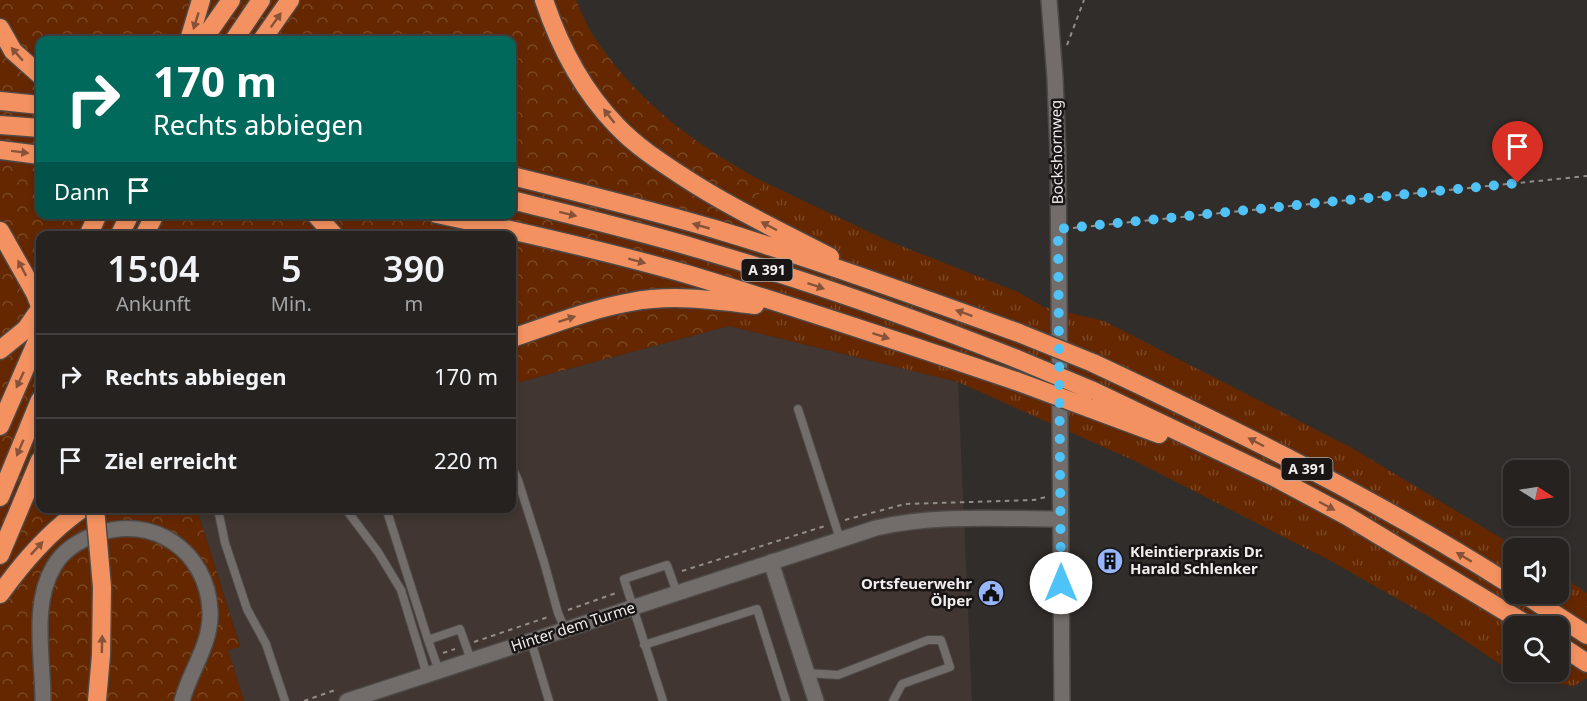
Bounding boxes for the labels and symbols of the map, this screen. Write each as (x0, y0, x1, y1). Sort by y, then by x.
one-way arrow (191, 12, 200, 30)
one-way arrow (270, 12, 281, 28)
one-way arrow (11, 47, 24, 62)
street label: Bockshornweg (1045, 100, 1067, 204)
one-way arrow (604, 109, 616, 124)
pin (1492, 121, 1543, 183)
one-way arrow (11, 148, 30, 157)
one-way arrow (559, 210, 577, 220)
one-way arrow (692, 220, 710, 230)
one-way arrow (760, 221, 777, 231)
one-way arrow (628, 257, 646, 267)
one-way arrow (17, 259, 27, 276)
road number: A 391 (742, 259, 792, 281)
one-way arrow (807, 281, 825, 291)
one-way arrow (955, 307, 973, 317)
one-way arrow (558, 314, 576, 324)
one-way arrow (872, 331, 890, 341)
one-way arrow (15, 372, 24, 389)
one-way arrow (1247, 437, 1264, 447)
one-way arrow (15, 440, 25, 458)
road number: A 391 (1282, 458, 1332, 480)
north arrow (1503, 460, 1569, 526)
one-way arrow (1319, 501, 1336, 510)
one-way arrow (30, 541, 44, 556)
place label: Kleintierpraxis Dr. Harald Schlenker (1130, 541, 1263, 578)
building icon: Kleintierpraxis Dr. Harald Schlenker (1095, 546, 1125, 576)
position arrow (1029, 551, 1093, 615)
one-way arrow (1456, 551, 1472, 562)
place label: Ortsfeuerwehr Ölper (861, 573, 972, 610)
public building icon: Ortsfeuerwehr Ölper (976, 578, 1006, 608)
street label: Hinter dem Turme (508, 597, 637, 656)
one-way arrow (97, 635, 106, 654)

